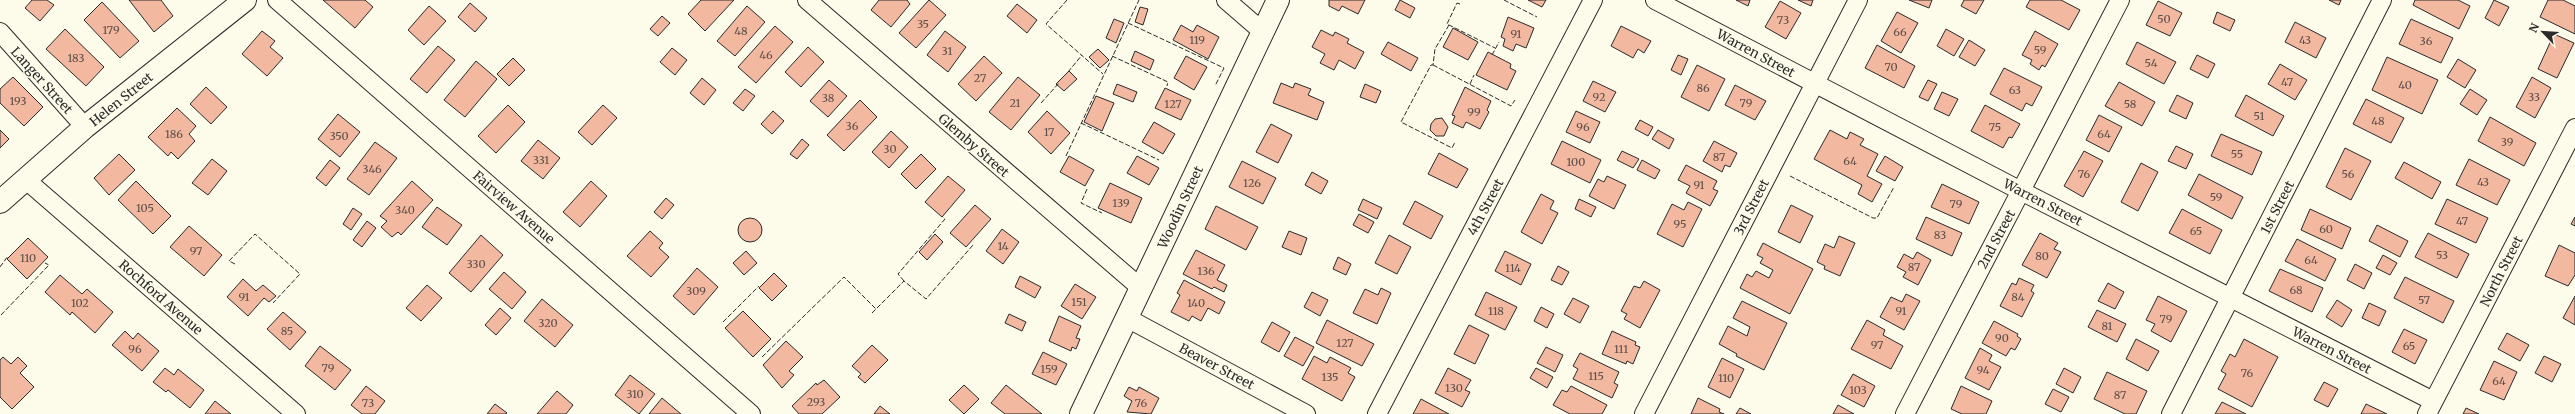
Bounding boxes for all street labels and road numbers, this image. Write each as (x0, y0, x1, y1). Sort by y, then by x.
street label: Warren Street (1713, 25, 1798, 81)
street label: Langer Street (7, 43, 76, 117)
street label: Helen Street (86, 69, 156, 130)
street label: Glemby Street (935, 110, 1013, 181)
street label: Woodin Street (1153, 163, 1207, 252)
street label: Fairview Avenue (469, 167, 558, 248)
street label: Warren Street (1999, 175, 2085, 230)
street label: 4th Street (1463, 176, 1507, 238)
street label: 3rd Street (1730, 176, 1773, 238)
street label: 1st Street (2257, 178, 2298, 237)
street label: 2nd Street (1974, 207, 2019, 272)
street label: North Street (2476, 233, 2527, 309)
street label: Rochford Avenue (115, 256, 206, 339)
street label: Warren Street (2288, 323, 2374, 378)
street label: Beaver Street (1176, 340, 1257, 393)

